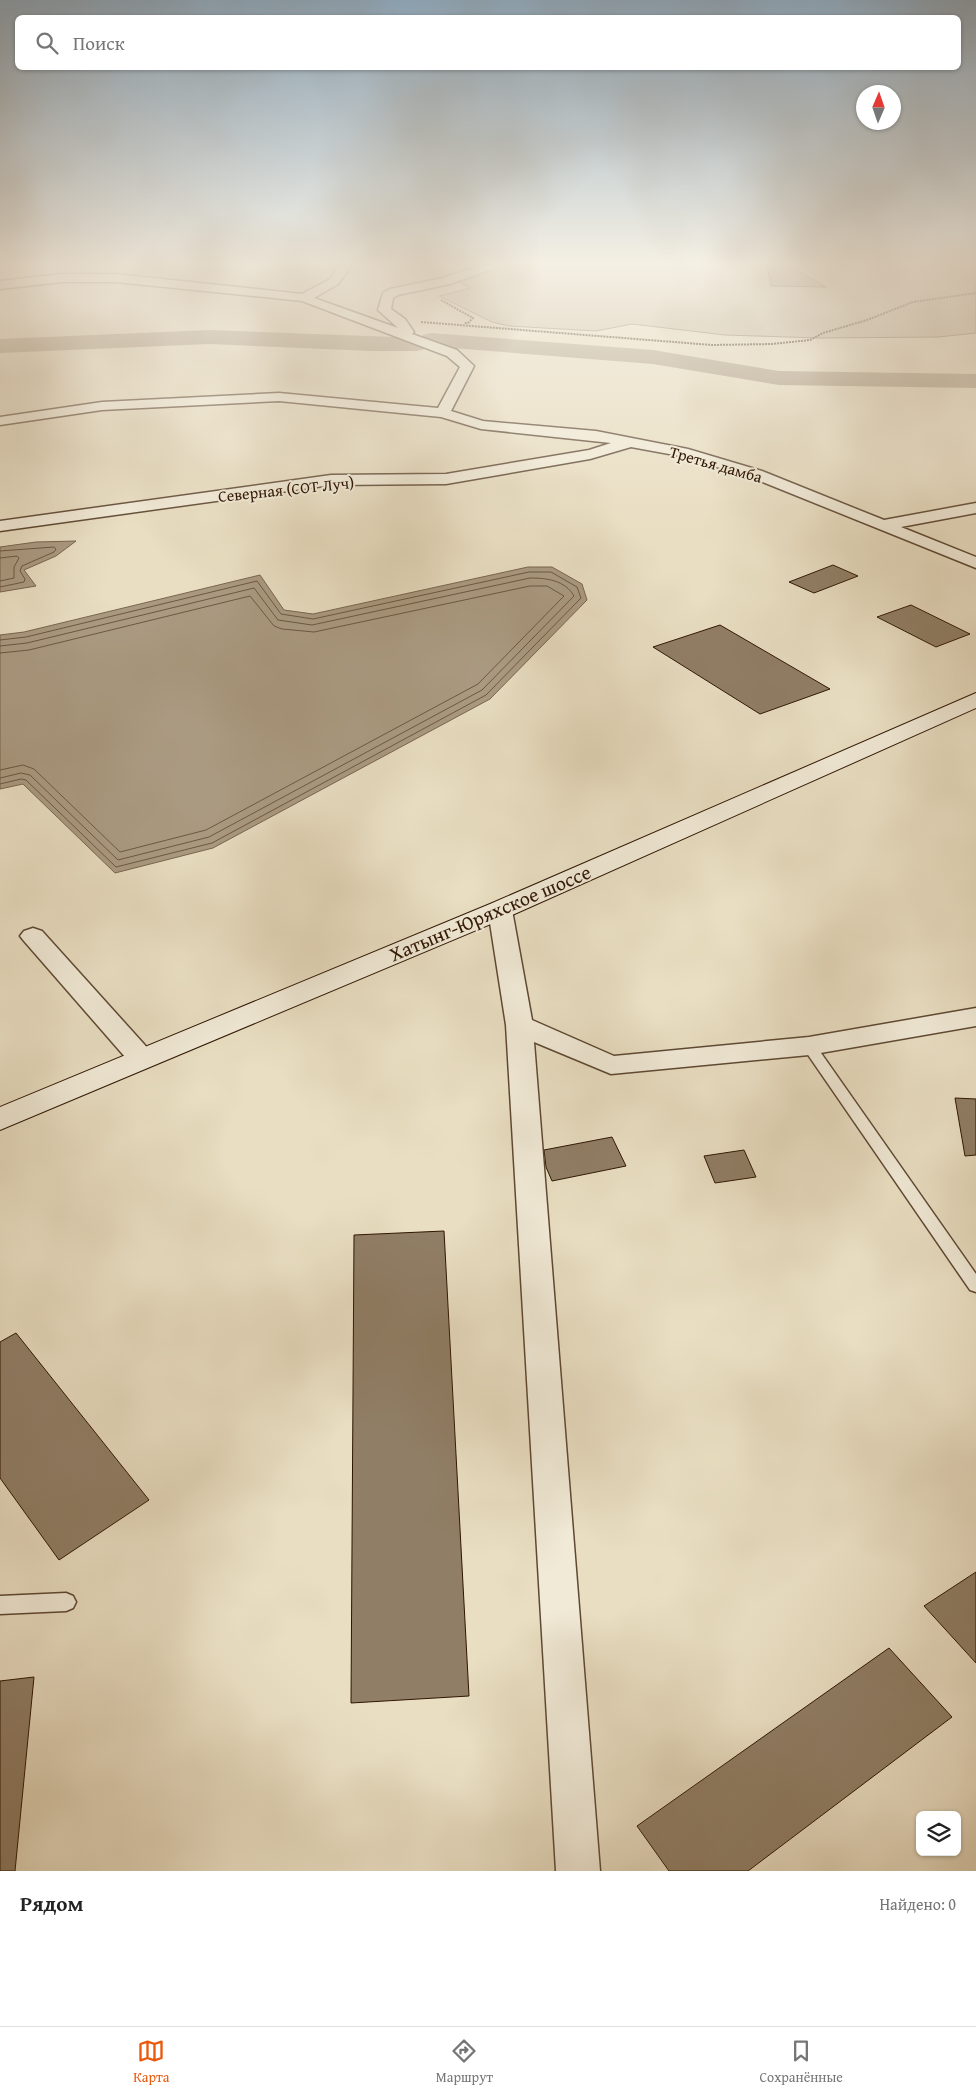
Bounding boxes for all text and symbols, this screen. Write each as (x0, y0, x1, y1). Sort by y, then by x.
search box (15, 15, 961, 70)
icon: search (33, 29, 61, 57)
text: Поиск (73, 29, 125, 57)
north arrow (856, 85, 901, 130)
street label: Третья дамба (667, 439, 766, 489)
street label: Северная (СОТ Луч) (217, 470, 355, 508)
street label: Хатынг-Юряхское шоссе (384, 857, 595, 968)
map controls (916, 1811, 961, 1856)
button: layers (916, 1811, 961, 1856)
text: Рядом (20, 1888, 83, 1919)
text: Найдено: 0 (879, 1892, 956, 1916)
tab: Карта (133, 2037, 169, 2087)
tab: Маршрут (436, 2037, 493, 2087)
tab: Сохранённые (759, 2037, 843, 2087)

